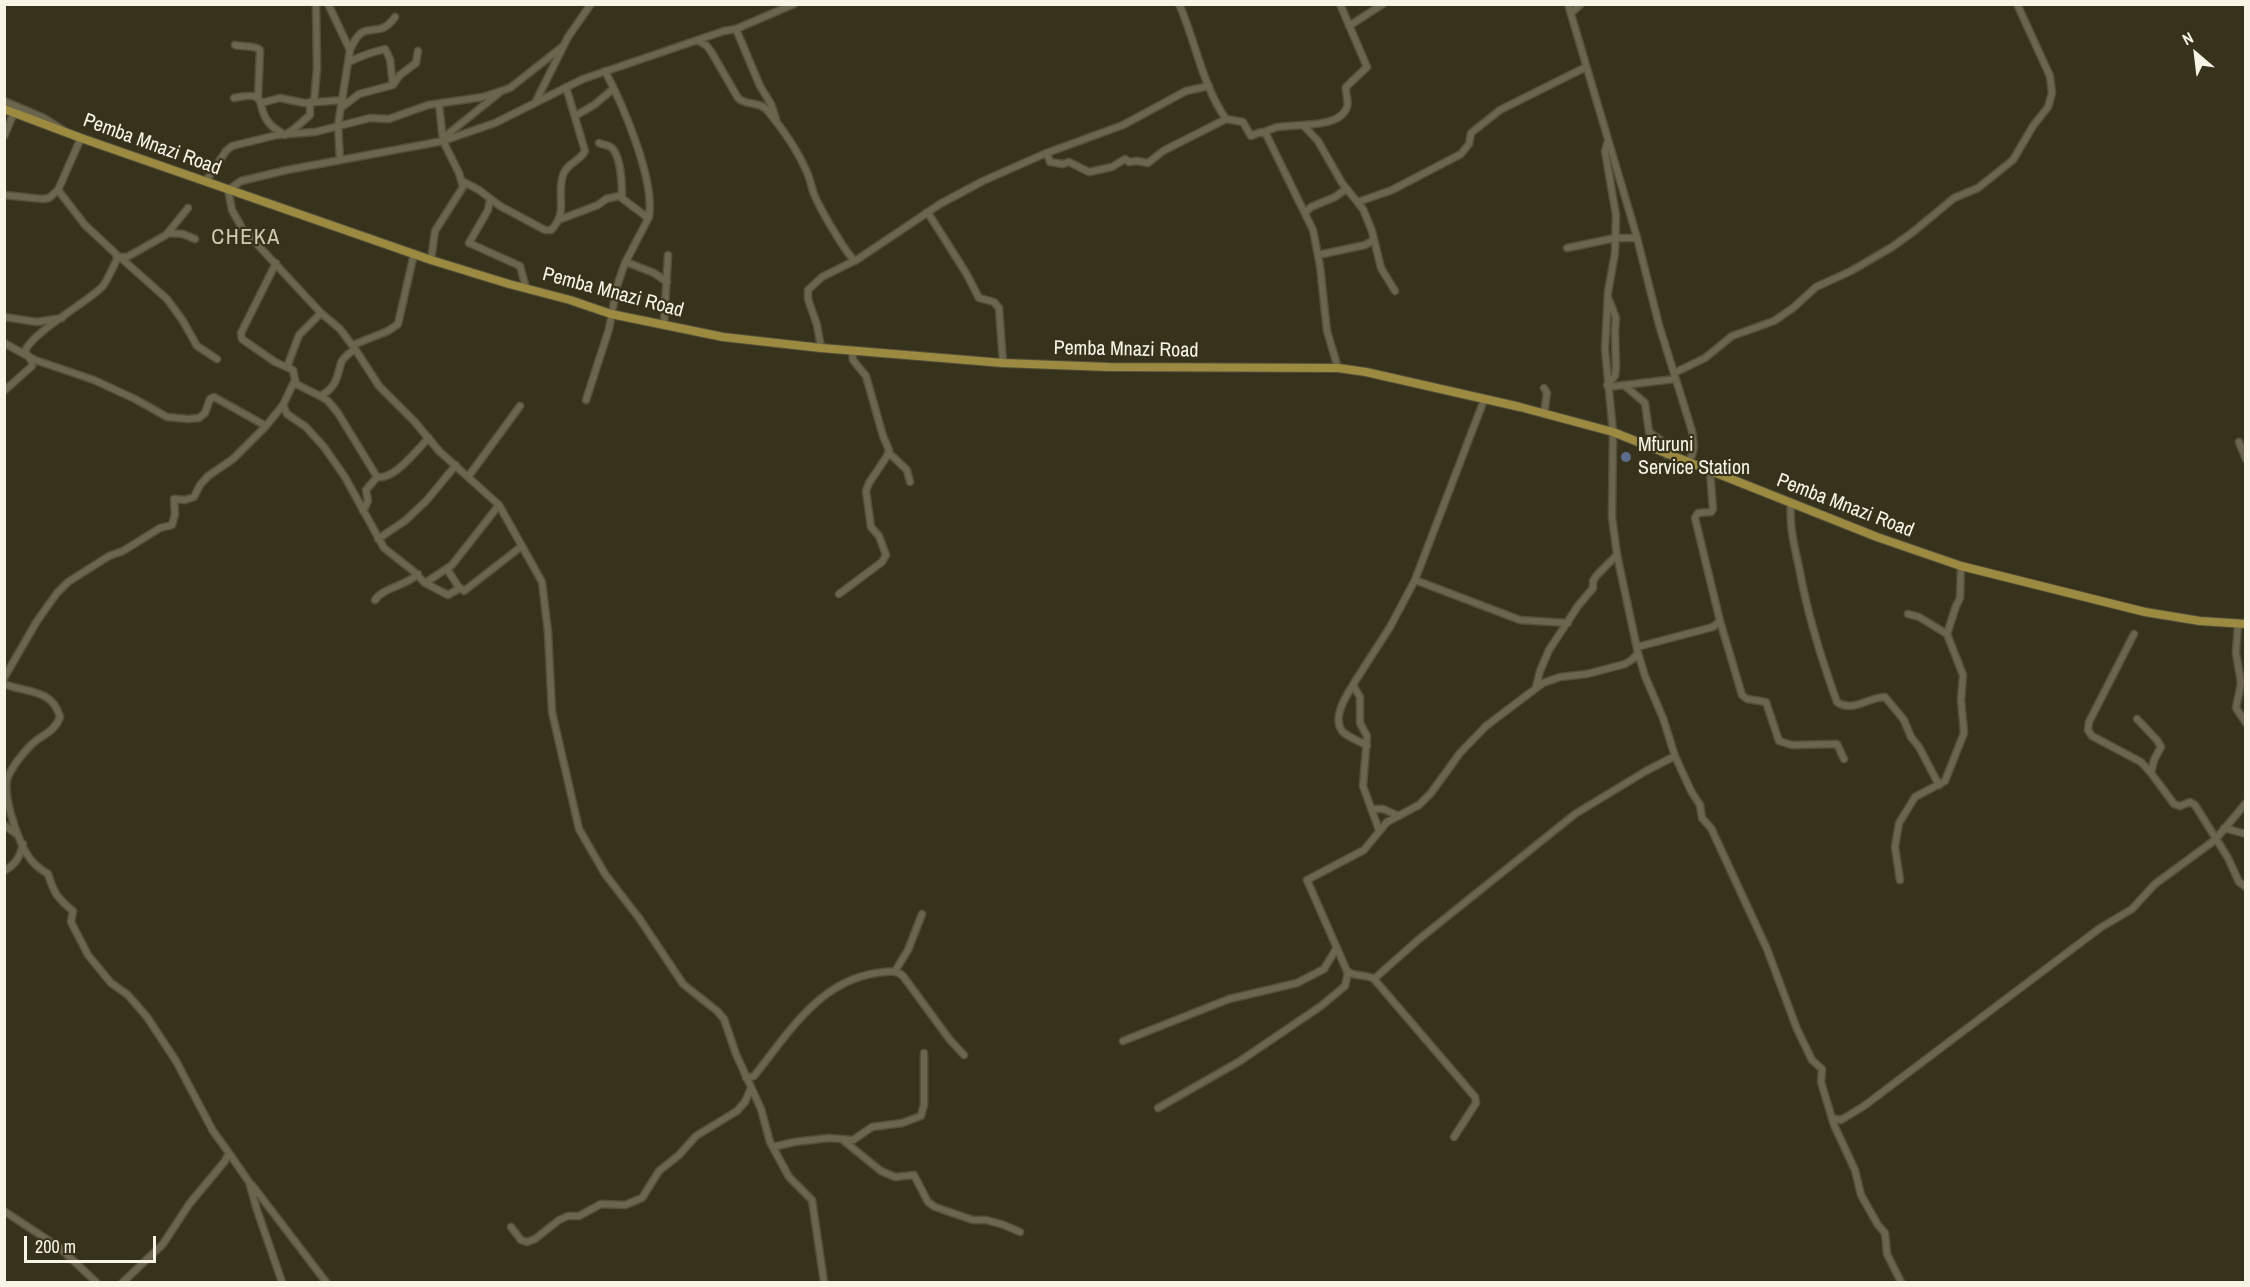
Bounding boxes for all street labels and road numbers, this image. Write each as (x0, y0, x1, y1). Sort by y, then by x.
street label: Pemba Mnazi Road (80, 109, 224, 181)
street label: Pemba Mnazi Road (540, 263, 686, 323)
street label: Pemba Mnazi Road (1053, 337, 1199, 363)
street label: Pemba Mnazi Road (1773, 469, 1917, 543)

